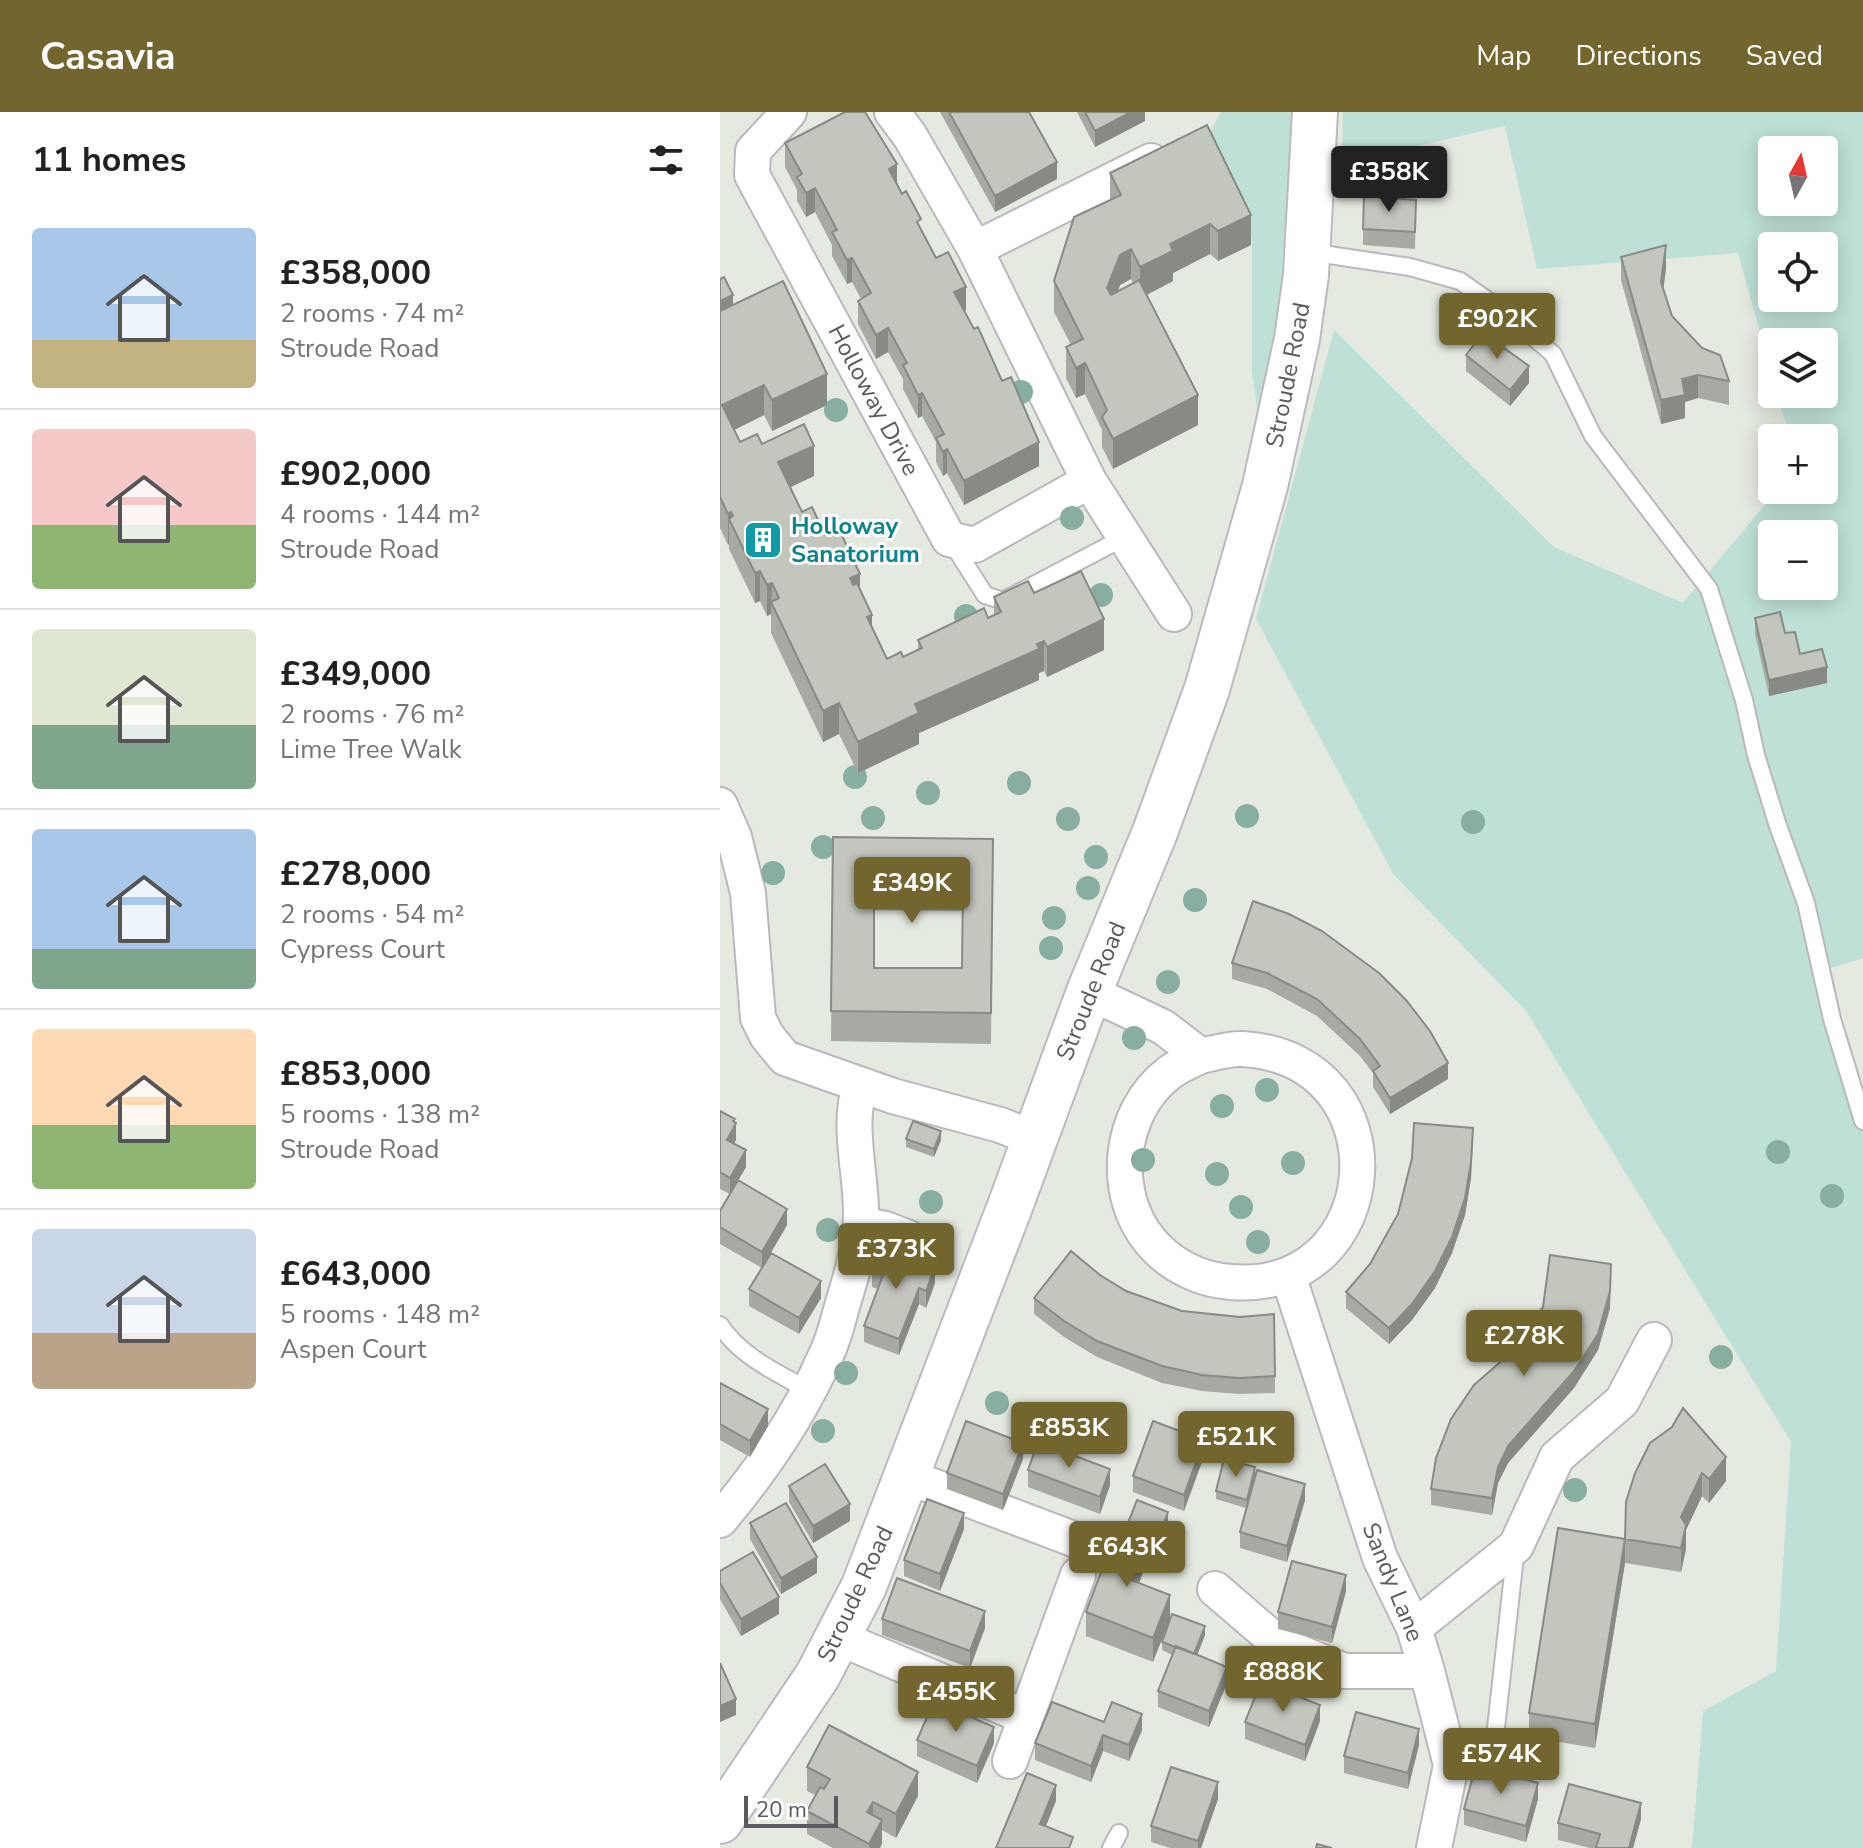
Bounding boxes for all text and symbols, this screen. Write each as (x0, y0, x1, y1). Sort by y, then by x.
text: Casavia (40, 31, 176, 82)
text: Map (1476, 37, 1531, 75)
text: Directions (1575, 37, 1702, 75)
text: Saved (1746, 37, 1823, 75)
north arrow (1758, 136, 1838, 216)
map controls (1758, 136, 1838, 600)
text: 11 homes (32, 137, 186, 183)
icon: filters (644, 138, 688, 182)
pin: £358K (1333, 146, 1445, 214)
text: £358K (1349, 154, 1429, 189)
button: locate (1758, 232, 1838, 312)
text: £358,000 (280, 250, 431, 296)
icon: home (96, 260, 192, 356)
pin: £902K (1441, 293, 1553, 361)
text: 2 rooms · 74 m² (280, 296, 464, 331)
street label: Stroude Road (1258, 300, 1318, 450)
text: £902K (1457, 301, 1537, 336)
street label: Holloway Drive (821, 319, 927, 481)
button: layers (1758, 328, 1838, 408)
text: Stroude Road (280, 331, 439, 366)
button: + (1758, 424, 1838, 504)
text: £902,000 (280, 451, 431, 497)
icon: home (96, 461, 192, 557)
text: 4 rooms · 144 m² (280, 497, 480, 532)
place label: Holloway Sanatorium (791, 510, 920, 570)
building icon: Holloway Sanatorium (742, 519, 784, 561)
button: − (1758, 520, 1838, 600)
text: Stroude Road (280, 532, 439, 567)
text: £349,000 (280, 651, 431, 697)
icon: home (96, 661, 192, 757)
text: 2 rooms · 76 m² (280, 697, 464, 732)
text: Lime Tree Walk (280, 732, 462, 767)
text: £278,000 (280, 851, 431, 897)
pin: £349K (856, 857, 968, 925)
icon: home (96, 861, 192, 957)
text: £349K (872, 865, 952, 900)
text: 2 rooms · 54 m² (280, 897, 464, 932)
street label: Stroude Road (1049, 917, 1133, 1065)
text: Cypress Court (280, 932, 445, 967)
text: £853,000 (280, 1051, 431, 1097)
icon: home (96, 1061, 192, 1157)
text: 5 rooms · 138 m² (280, 1097, 480, 1132)
text: Stroude Road (280, 1132, 439, 1167)
pin: £373K (840, 1223, 952, 1291)
text: £373K (856, 1231, 936, 1266)
text: £643,000 (280, 1251, 431, 1297)
icon: home (96, 1261, 192, 1357)
text: 5 rooms · 148 m² (280, 1297, 480, 1332)
pin: £278K (1468, 1310, 1580, 1378)
text: £278K (1484, 1318, 1564, 1353)
text: Aspen Court (280, 1332, 426, 1367)
pin: £853K (1013, 1402, 1125, 1470)
text: £853K (1029, 1410, 1109, 1445)
pin: £521K (1180, 1411, 1292, 1479)
text: £521K (1196, 1419, 1276, 1454)
street label: Sandy Lane (1355, 1518, 1431, 1646)
street label: Stroude Road (809, 1521, 901, 1667)
pin: £643K (1071, 1521, 1183, 1589)
text: £643K (1087, 1529, 1167, 1564)
pin: £888K (1227, 1646, 1339, 1714)
text: £888K (1243, 1654, 1323, 1689)
pin: £455K (900, 1666, 1012, 1734)
text: £455K (916, 1674, 996, 1709)
pin: £574K (1445, 1728, 1557, 1796)
text: £574K (1461, 1736, 1541, 1771)
scale bar (744, 1792, 838, 1828)
text: 20 m (756, 1795, 807, 1825)

